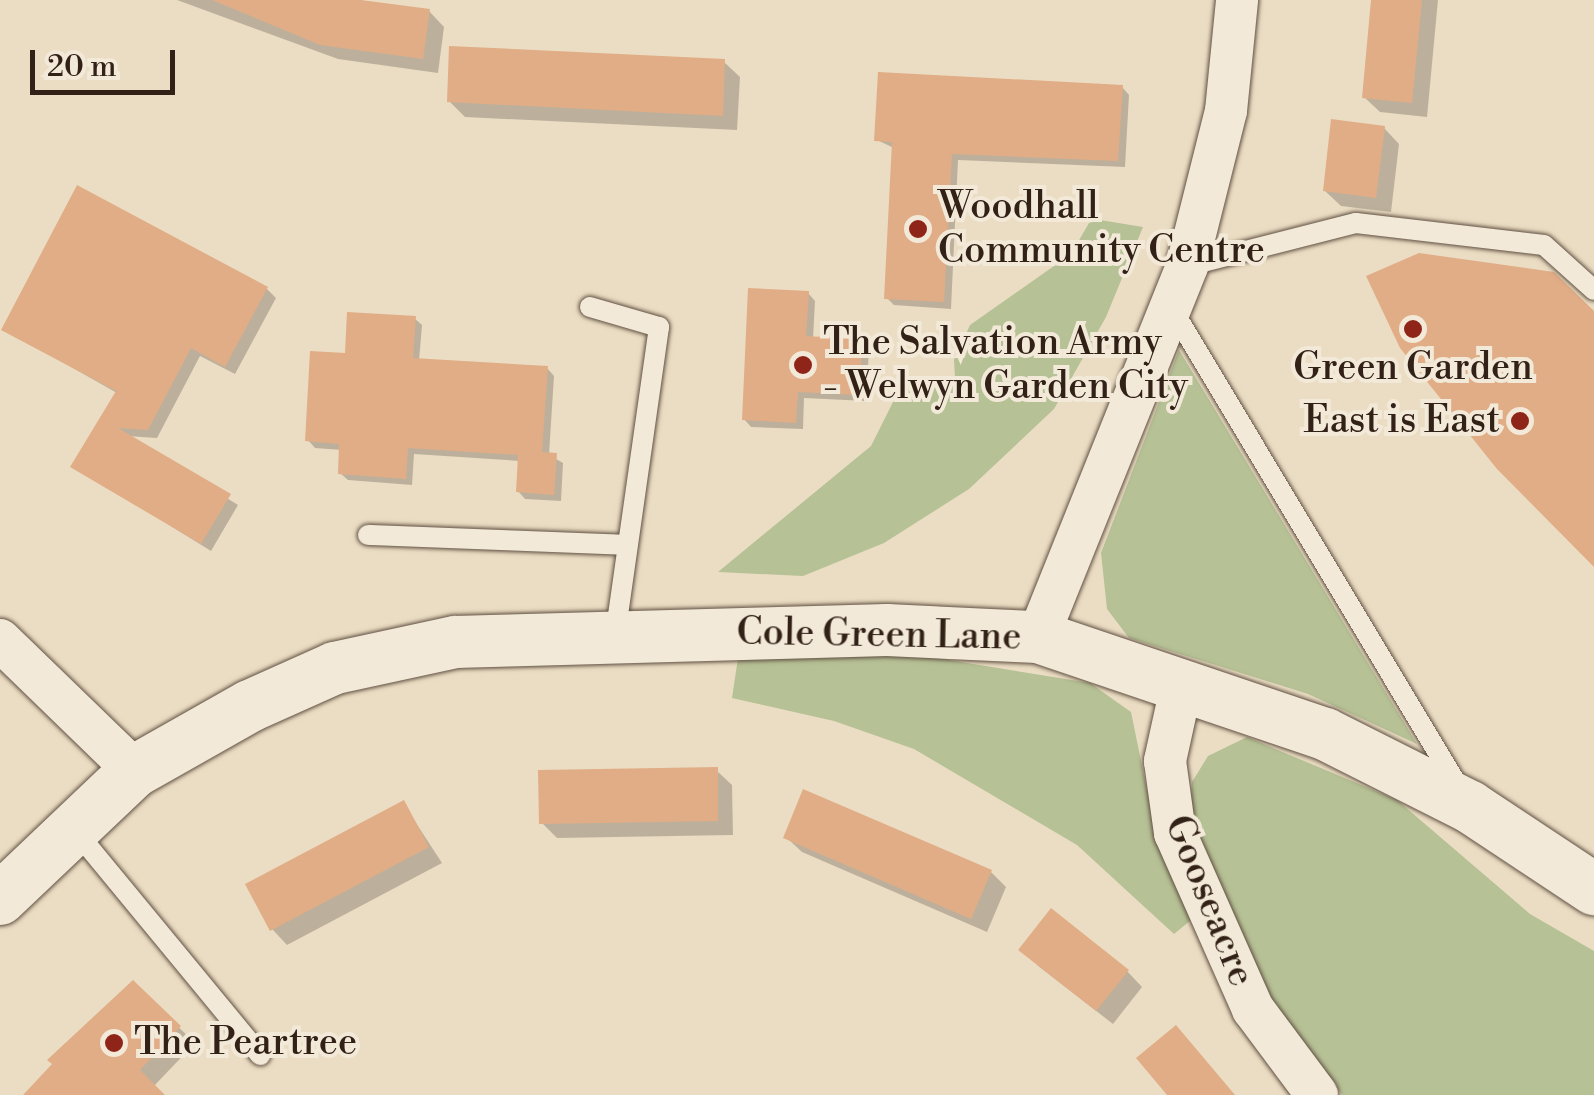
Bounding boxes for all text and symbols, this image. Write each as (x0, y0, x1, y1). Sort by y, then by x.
scale bar (35, 30, 180, 92)
text: 20 m (47, 48, 116, 86)
place label: Woodhall Community Centre (938, 184, 1265, 274)
marker: Woodhall Community Centre (907, 218, 929, 240)
marker: Green Garden (1402, 318, 1424, 340)
place label: The Salvation Army - Welwyn Garden City (823, 320, 1188, 409)
place label: Green Garden (1293, 345, 1533, 391)
marker: The Salvation Army - Welwyn Garden City (792, 354, 814, 376)
place label: East is East (1303, 398, 1500, 444)
marker: East is East (1509, 410, 1531, 432)
street label: Cole Green Lane (736, 610, 1022, 660)
street label: Gooseacre (1154, 809, 1264, 993)
place label: The Peartree (134, 1020, 357, 1066)
marker: The Peartree (103, 1032, 125, 1054)

